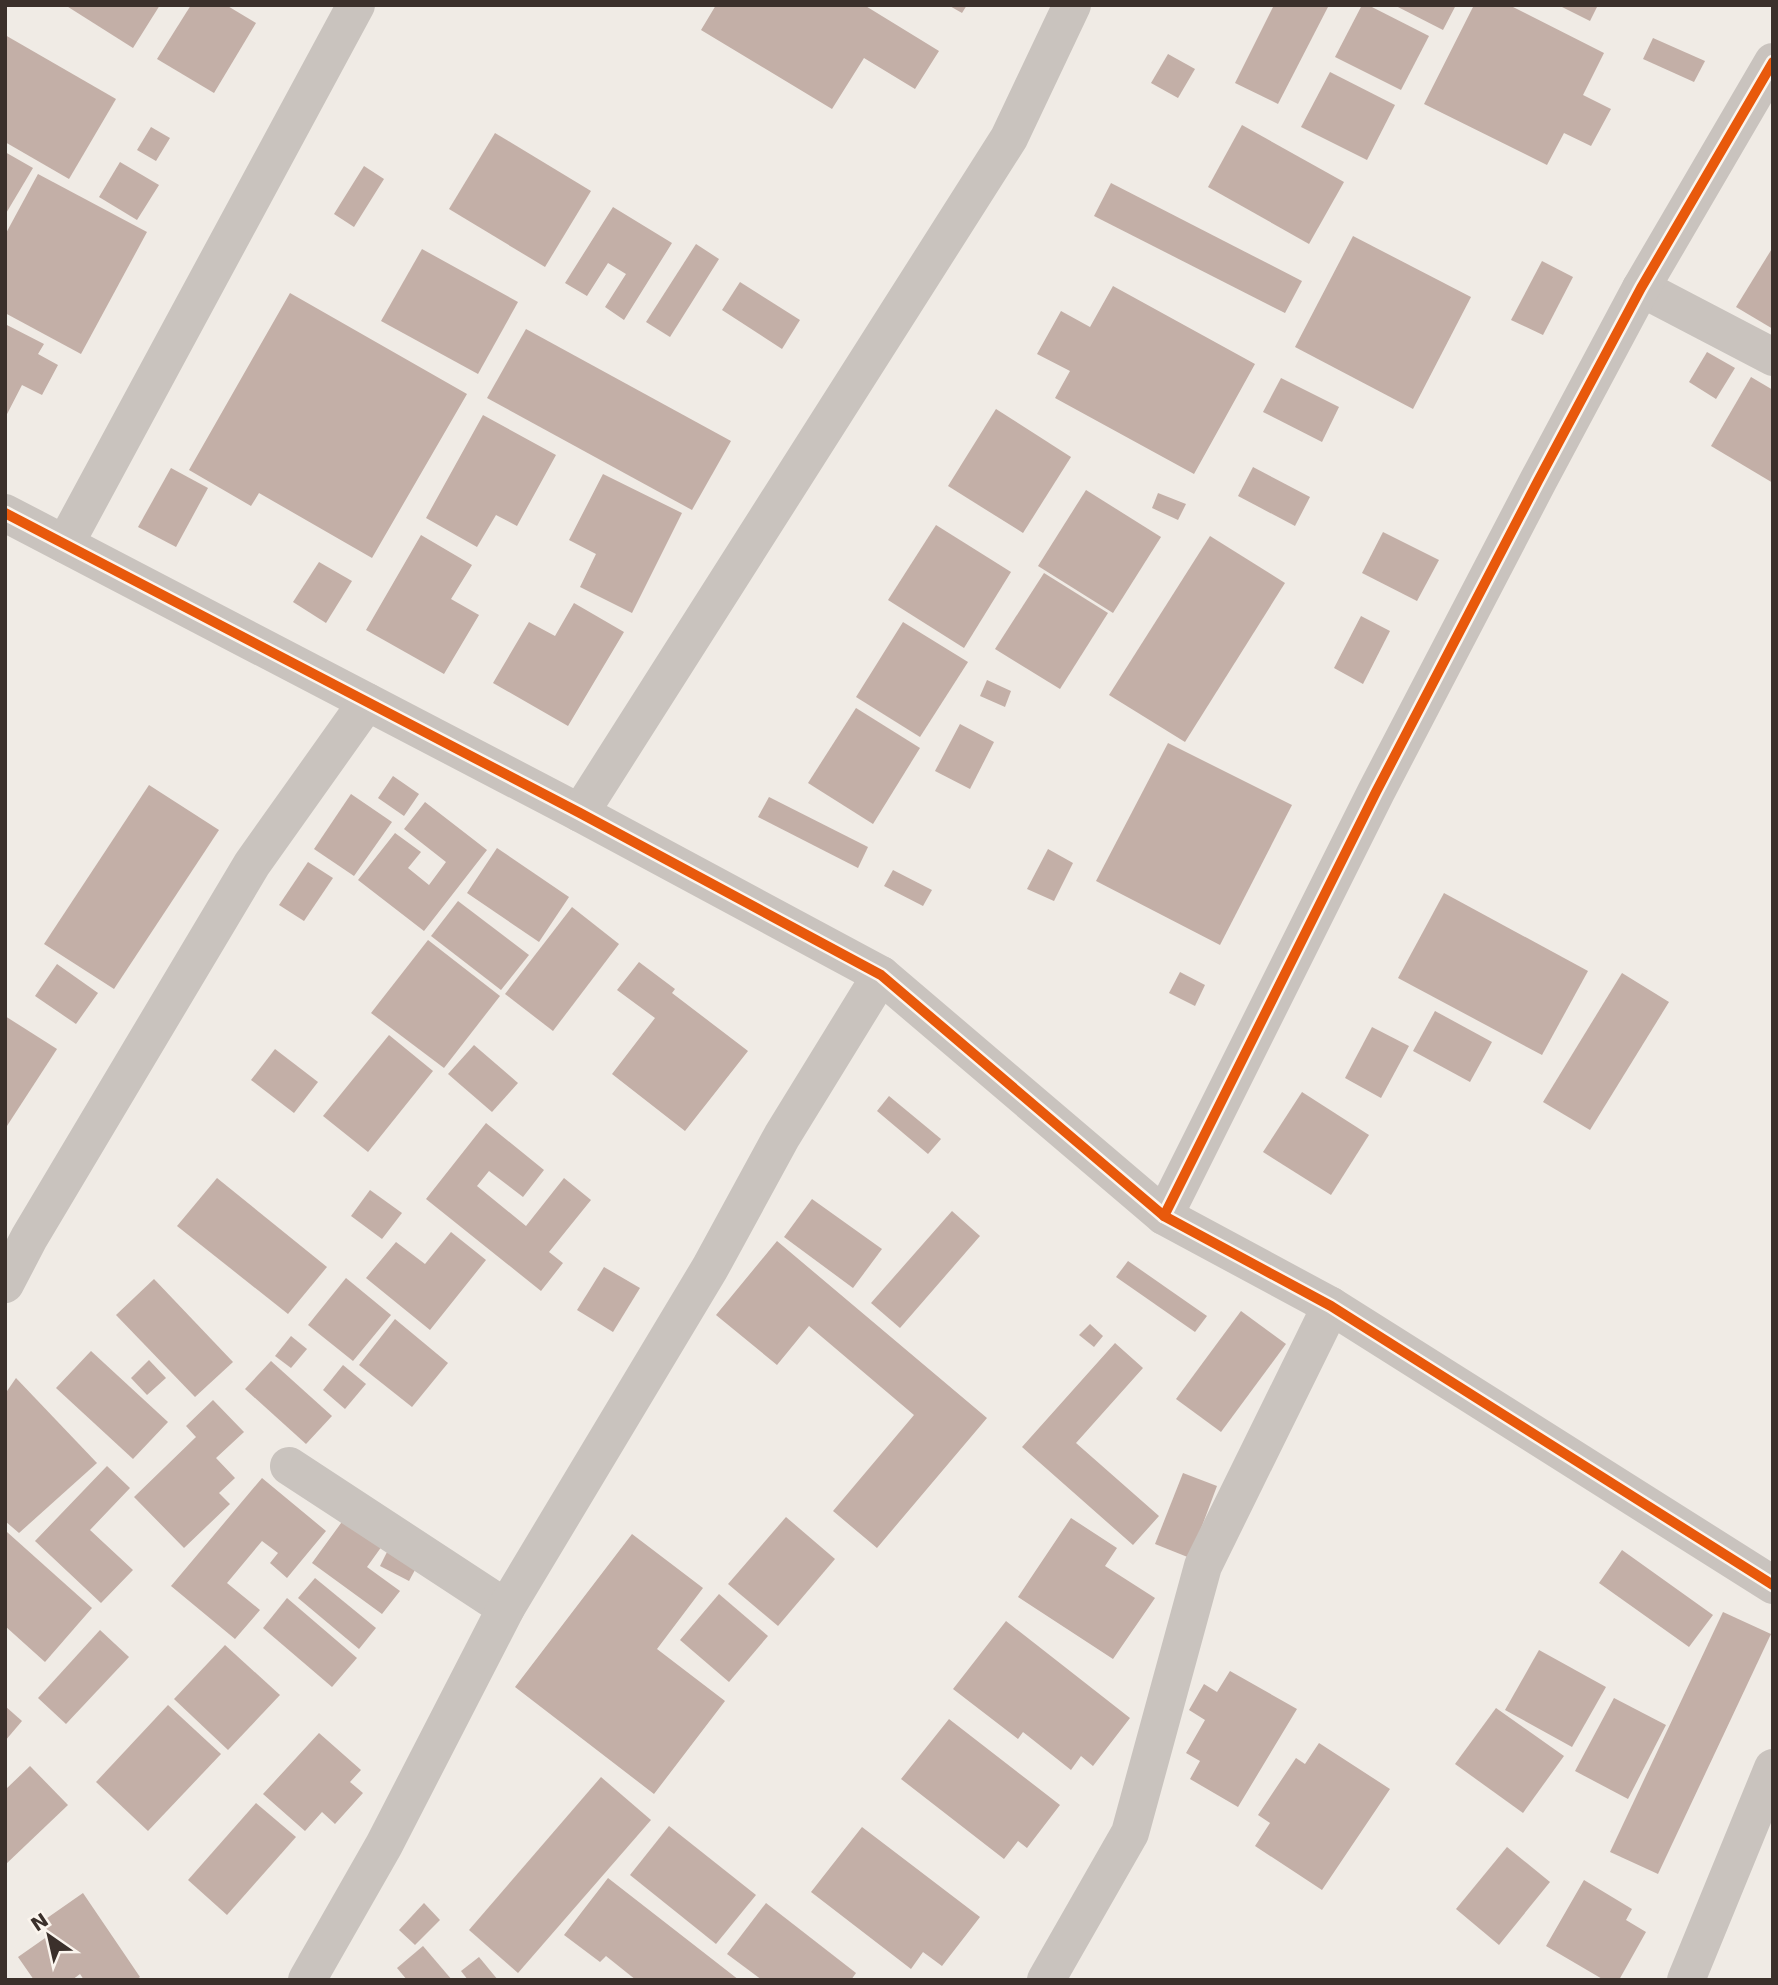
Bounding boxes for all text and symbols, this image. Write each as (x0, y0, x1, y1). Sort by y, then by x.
north arrow (14, 1901, 84, 1971)
text: N (27, 1908, 52, 1935)

